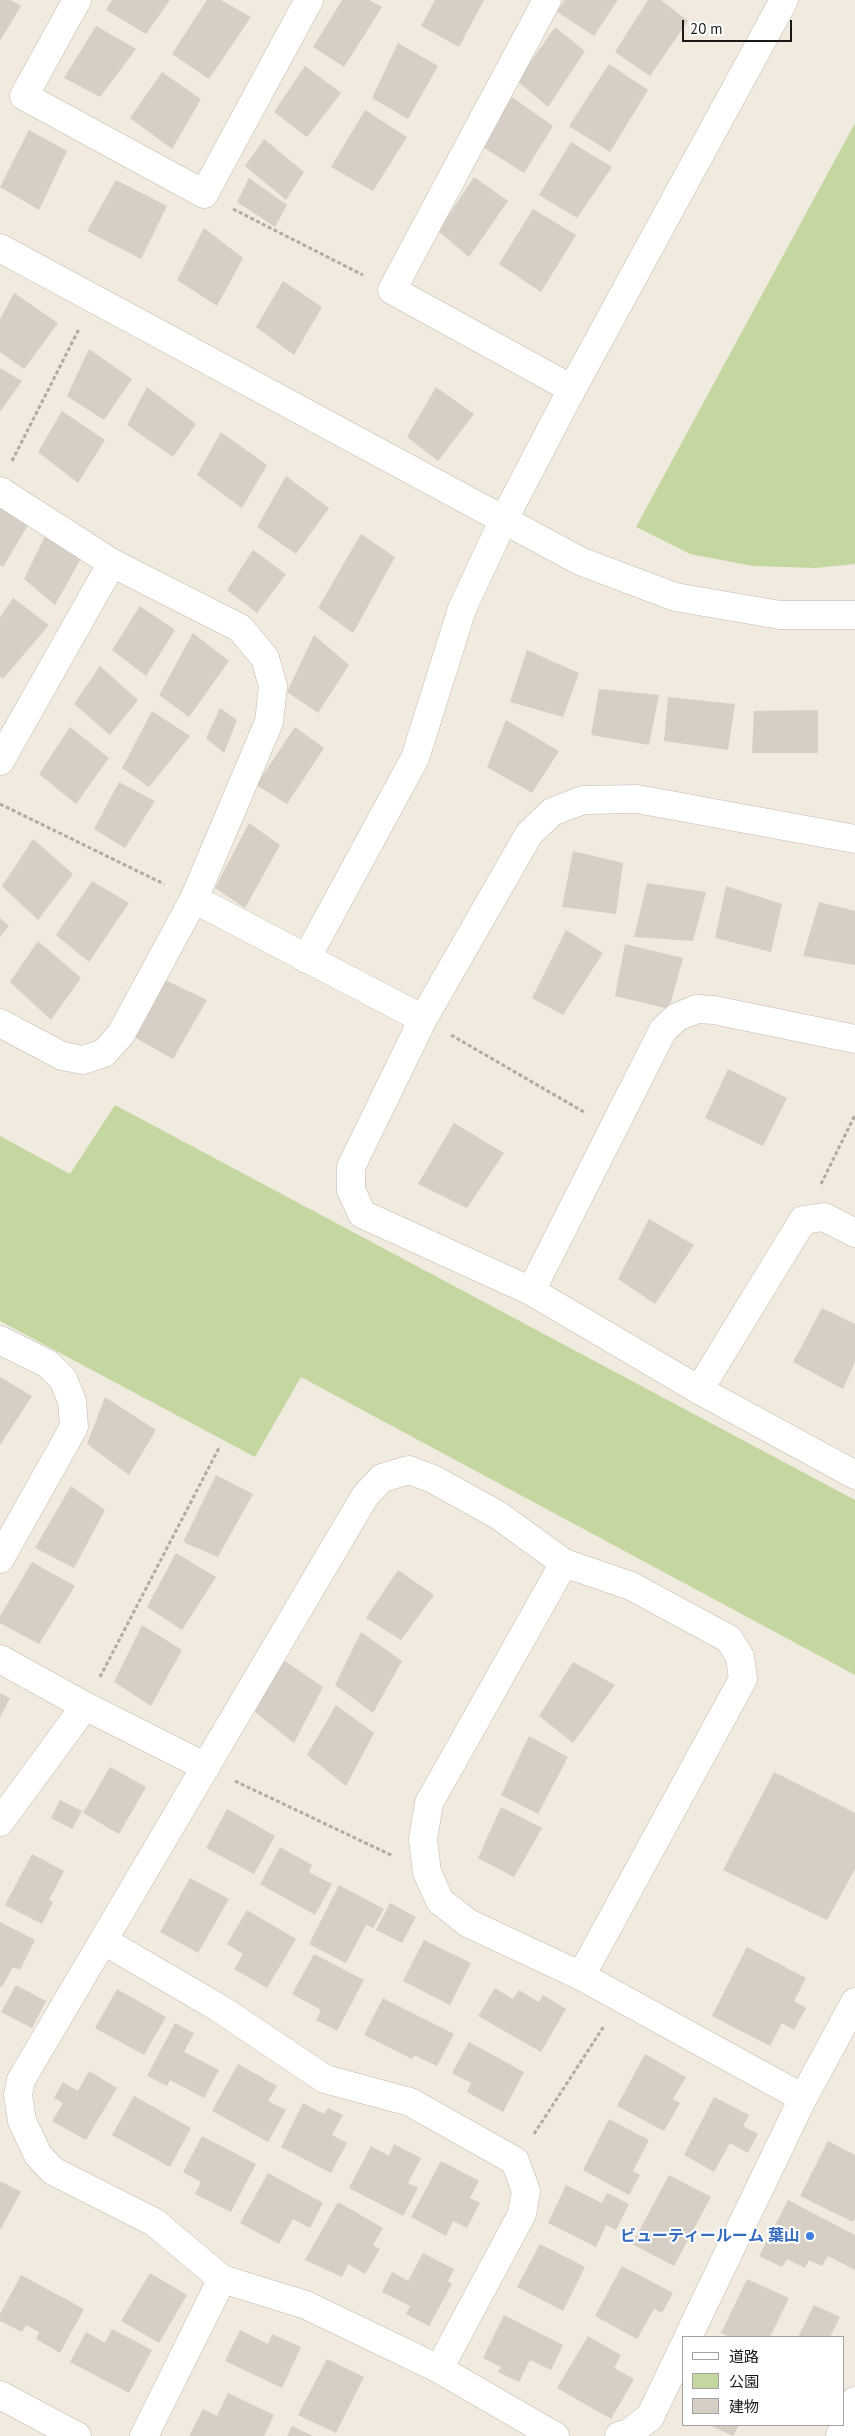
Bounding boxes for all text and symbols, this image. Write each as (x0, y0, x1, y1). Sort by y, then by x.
scale bar (685, 10, 795, 42)
text: 20 m (690, 19, 723, 38)
place label: ビューティールーム 葉山 (620, 2226, 800, 2246)
marker: ビューティールーム 葉山 (804, 2230, 816, 2242)
legend (682, 2336, 845, 2426)
text: 道路 (729, 2347, 759, 2366)
text: 公園 (729, 2372, 759, 2391)
text: 建物 (729, 2397, 759, 2416)

